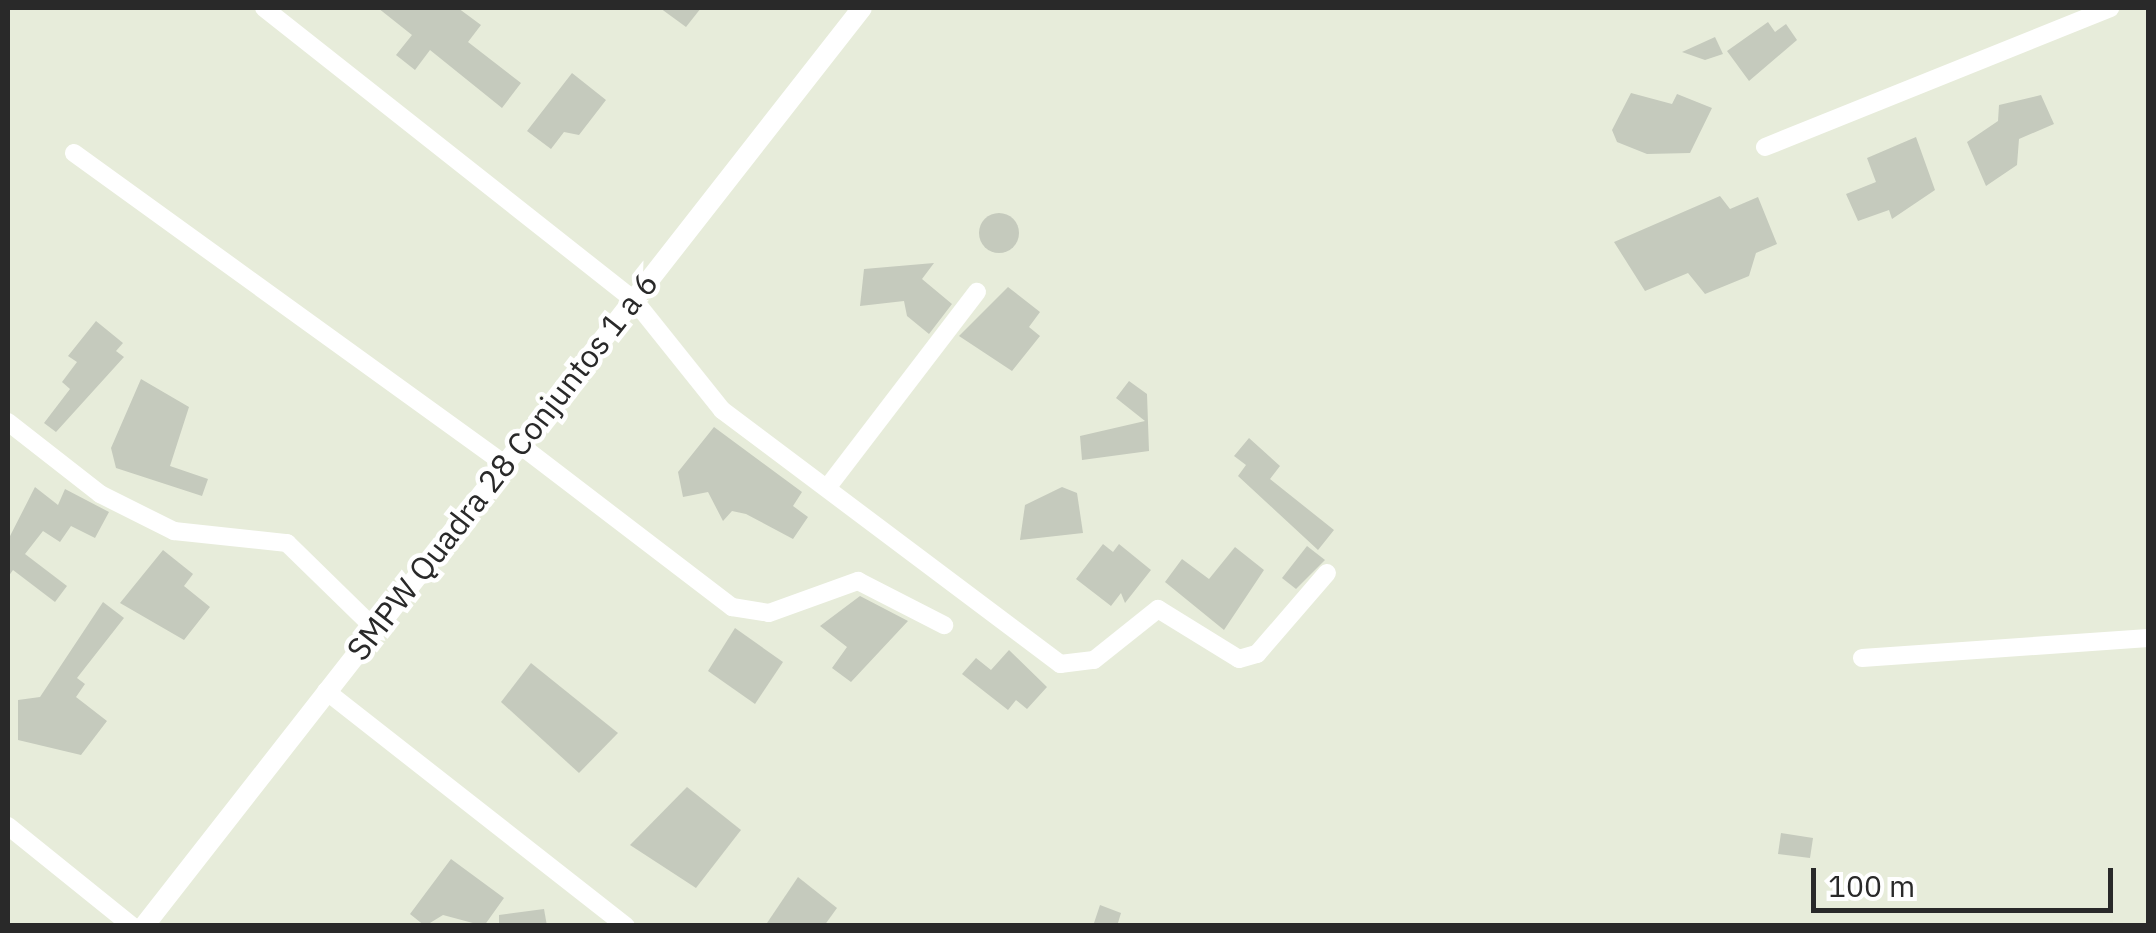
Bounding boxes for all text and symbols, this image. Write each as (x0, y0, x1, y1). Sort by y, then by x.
street label: SMPW Quadra 28 Conjuntos 1 a 6 (339, 264, 665, 668)
scale bar (1816, 848, 2118, 910)
text: 100 m (1828, 866, 1915, 905)

